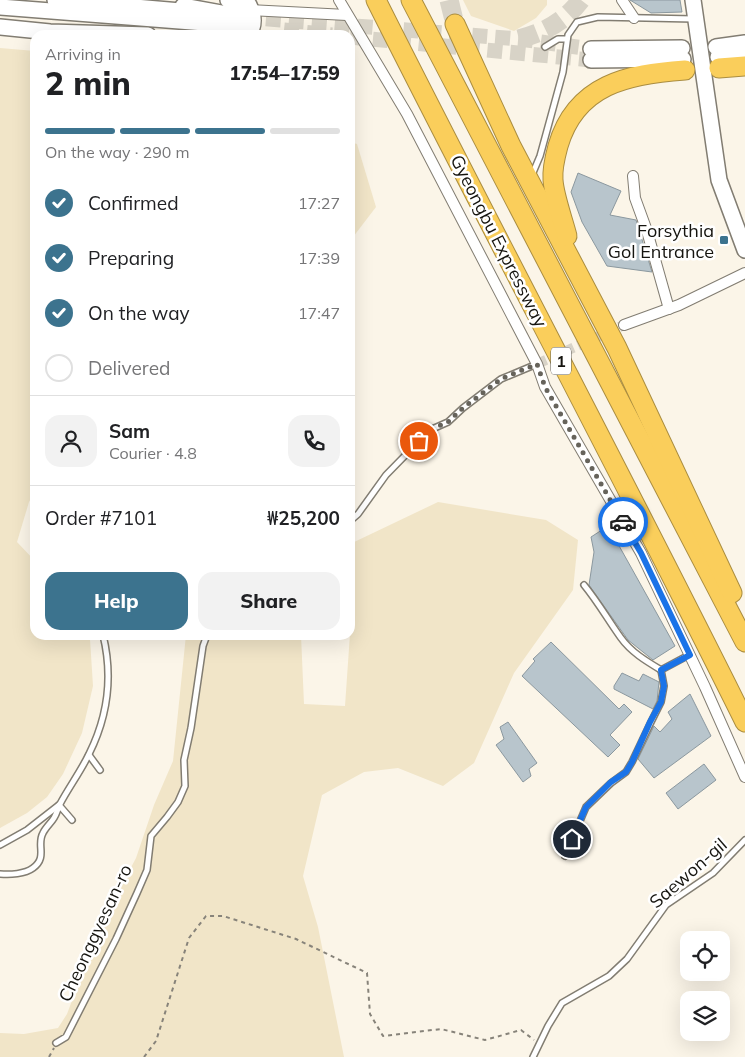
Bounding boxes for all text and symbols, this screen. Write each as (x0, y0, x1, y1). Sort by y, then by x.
text: Arriving in (45, 44, 121, 64)
text: 17:54–17:59 (229, 61, 340, 85)
text: 2 min (45, 63, 131, 103)
text: On the way · 290 m (45, 142, 190, 162)
street label: Gyeongbu Expressway (445, 151, 553, 332)
icon: check (45, 189, 73, 217)
text: Confirmed (88, 191, 179, 215)
text: 17:27 (298, 193, 340, 213)
place label: Forsythia Gol Entrance (608, 219, 714, 263)
marker: Forsythia Gol Entrance (718, 234, 730, 246)
icon: check (45, 244, 73, 272)
text: Preparing (88, 246, 174, 270)
text: 17:39 (298, 248, 340, 268)
icon: check (45, 299, 73, 327)
text: On the way (88, 301, 190, 325)
text: 17:47 (298, 303, 340, 323)
road number: 1 (551, 348, 571, 374)
text: Delivered (88, 356, 170, 380)
button: person (45, 415, 97, 467)
button: phone (288, 415, 340, 467)
text: Sam (109, 419, 150, 443)
pin (398, 420, 440, 462)
icon: bag (405, 427, 433, 455)
text: Courier · 4.8 (109, 443, 197, 463)
courier (598, 497, 648, 547)
text: Order #7101 (45, 506, 157, 530)
text: ₩25,200 (267, 506, 340, 530)
icon: car (609, 508, 637, 536)
button: Help (45, 572, 188, 630)
button: Share (198, 572, 340, 630)
pin (551, 818, 593, 860)
icon: home (558, 825, 586, 853)
street label: Saewon-gil (644, 833, 732, 913)
street label: Cheonggyesan-ro (53, 861, 137, 1005)
map controls (680, 931, 730, 1041)
button: locate (680, 931, 730, 981)
button: layers (680, 991, 730, 1041)

